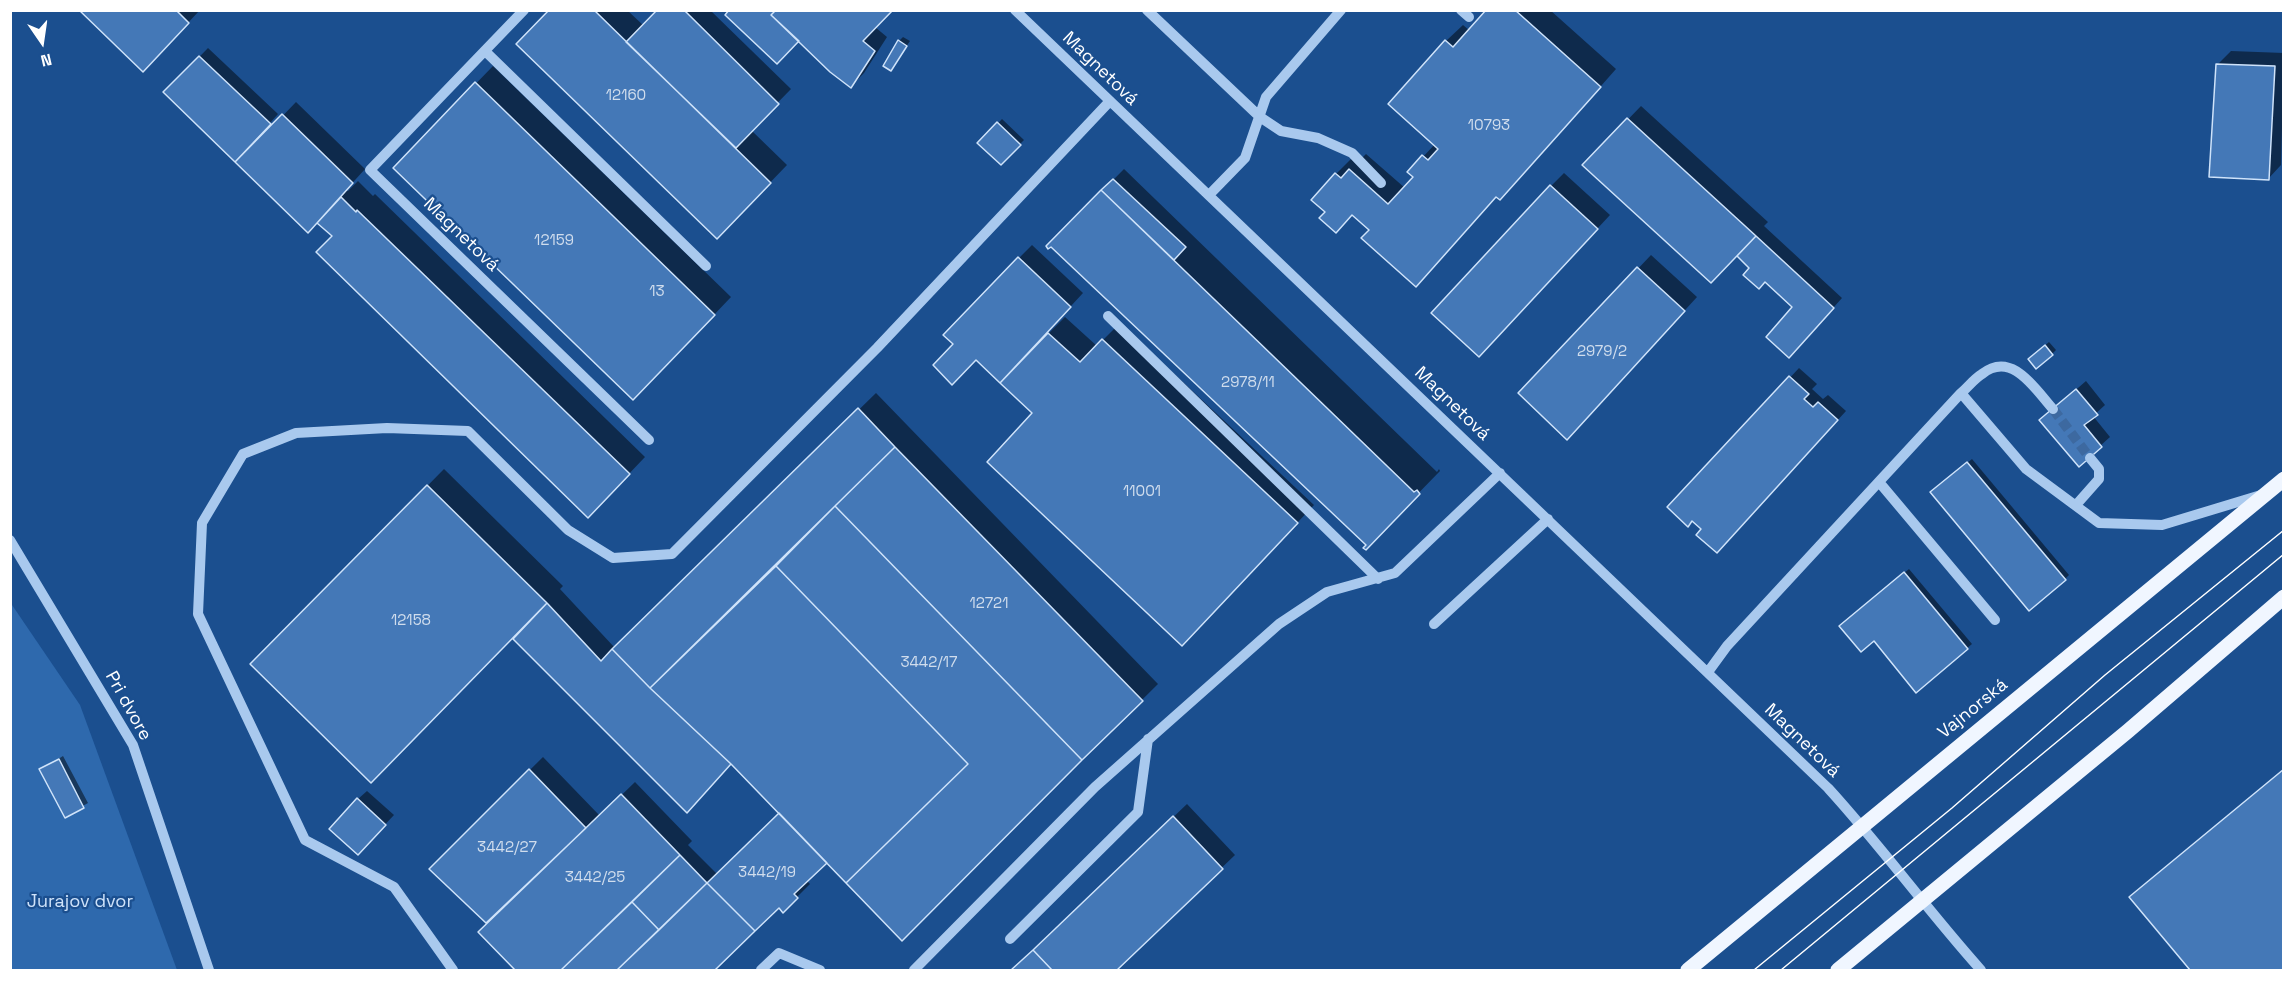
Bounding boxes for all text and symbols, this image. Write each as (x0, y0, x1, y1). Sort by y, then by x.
north arrow (12, 12, 72, 72)
street label: Magnetová (1058, 28, 1142, 110)
text: N (39, 49, 54, 71)
house number: 12160 (606, 87, 646, 105)
house number: 10793 (1468, 117, 1510, 135)
street label: Magnetová (419, 194, 503, 276)
house number: 12159 (534, 232, 574, 250)
house number: 13 (649, 283, 665, 301)
house number: 2979/2 (1577, 343, 1627, 361)
street label: Magnetová (1410, 363, 1494, 445)
house number: 2978/11 (1221, 374, 1275, 392)
house number: 11001 (1123, 483, 1161, 501)
house number: 12721 (970, 595, 1008, 613)
house number: 12158 (391, 612, 431, 630)
house number: 3442/17 (900, 654, 958, 672)
street label: Pri dvore (100, 668, 156, 744)
street label: Vajnorská (1934, 674, 2012, 744)
street label: Magnetová (1760, 700, 1844, 782)
house number: 3442/27 (477, 839, 537, 857)
house number: 3442/19 (738, 864, 796, 882)
house number: 3442/25 (565, 869, 625, 887)
park label: Jurajov dvor (27, 891, 133, 913)

